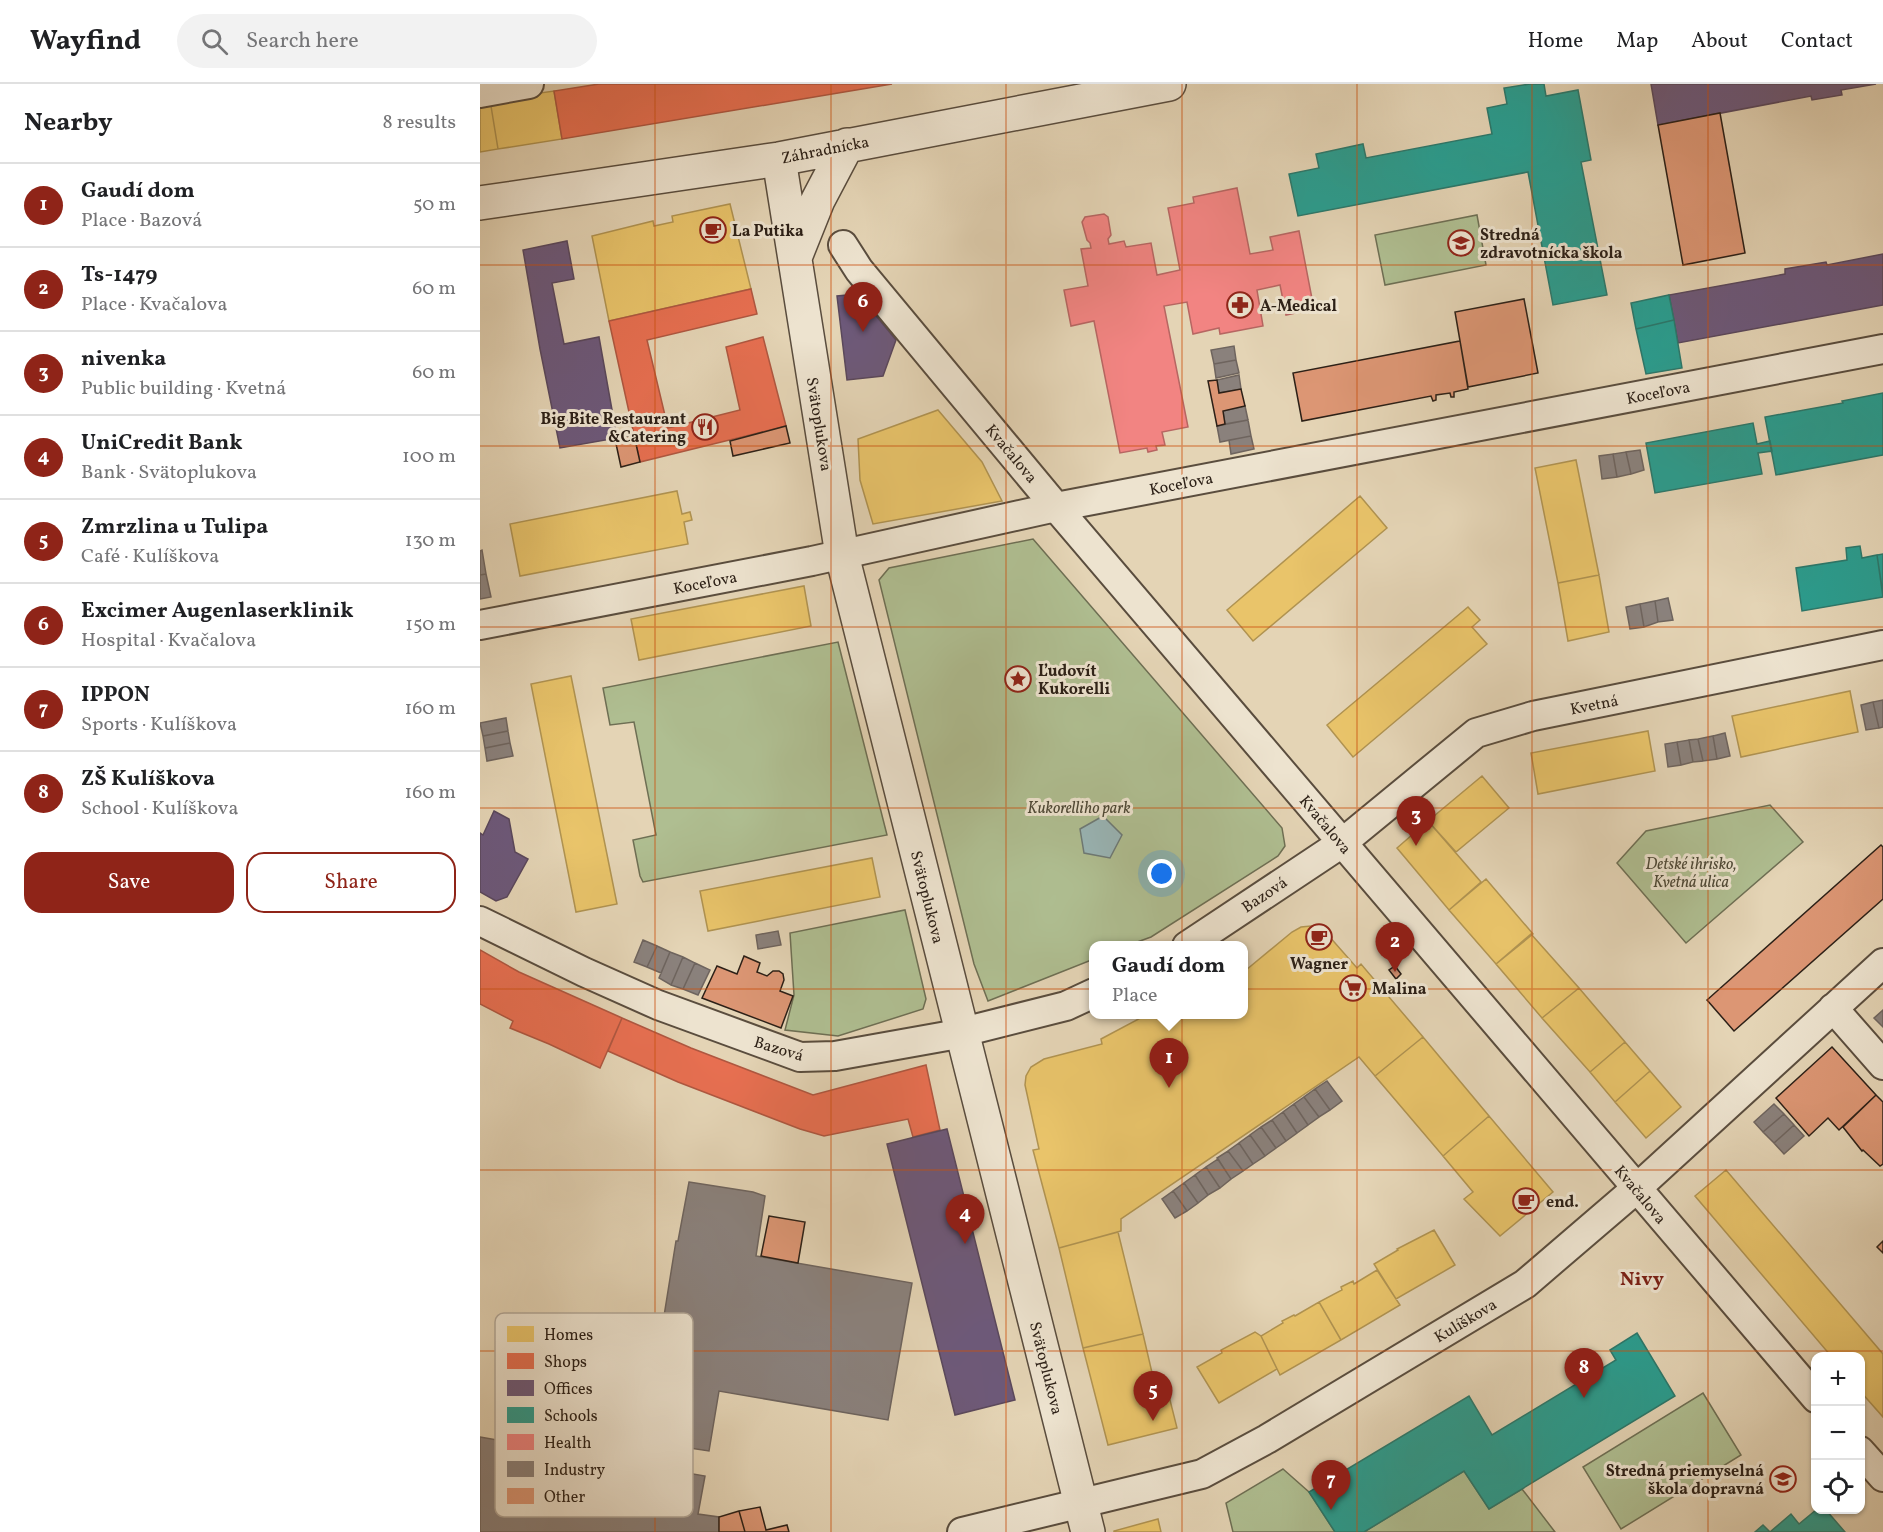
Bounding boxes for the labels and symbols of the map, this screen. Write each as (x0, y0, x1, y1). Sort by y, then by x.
street label: Záhradnícka (780, 132, 871, 170)
cafe icon: La Putika (698, 215, 728, 245)
place label: La Putika (732, 221, 804, 243)
place label: Stredná zdravotnícka škola (1480, 225, 1623, 265)
school or university icon: Stredná zdravotnícka škola (1446, 228, 1476, 258)
pin: 6 (844, 282, 883, 332)
pharmacy icon: A-Medical (1225, 290, 1255, 320)
place label: A-Medical (1260, 296, 1338, 318)
street label: Svätoplukova (800, 376, 836, 473)
street label: Koceľova (1625, 377, 1692, 411)
place label: Big Bite Restaurant &Catering (540, 409, 686, 449)
restaurant icon: Big Bite Restaurant &Catering (690, 412, 720, 442)
street label: Kvačalova (979, 420, 1042, 489)
street label: Koceľova (1148, 468, 1215, 502)
street label: Koceľova (672, 567, 739, 601)
place label: Ľudovít Kukorelli (1038, 661, 1111, 701)
place icon: Ľudovít Kukorelli (1003, 664, 1033, 694)
street label: Kvetná (1568, 691, 1620, 721)
street label: Kvačalova (1293, 791, 1356, 860)
pin: 3 (1396, 796, 1436, 846)
park label: Kukorelliho park (1027, 798, 1131, 820)
street label: Svätoplukova (904, 849, 948, 946)
park label: Detské ihrisko, Kvetná ulica (1646, 854, 1736, 894)
your location (1147, 859, 1176, 888)
street label: Bazová (1238, 872, 1292, 919)
cafe icon: Wagner (1304, 922, 1334, 952)
pin: 2 (1376, 922, 1414, 972)
place label: Wagner (1290, 954, 1349, 976)
supermarket icon: Malina (1338, 973, 1368, 1003)
place label: Malina (1372, 979, 1427, 1001)
street label: Bazová (751, 1032, 806, 1068)
pin: 1 (1150, 1038, 1188, 1088)
street label: Kvačalova (1608, 1161, 1671, 1230)
cafe icon: end. (1511, 1186, 1541, 1216)
place label: end. (1546, 1192, 1579, 1214)
pin: 4 (946, 1194, 984, 1244)
district label: Nivy (1620, 1266, 1664, 1294)
street label: Kulíškova (1431, 1294, 1502, 1349)
legend (495, 1313, 693, 1517)
street label: Svätoplukova (1023, 1320, 1067, 1417)
text: Homes (544, 1325, 593, 1347)
pin: 8 (1564, 1348, 1604, 1398)
text: Shops (544, 1352, 587, 1374)
pin: 5 (1134, 1372, 1172, 1421)
text: Offices (544, 1379, 593, 1401)
text: Schools (544, 1406, 598, 1428)
text: Health (544, 1433, 592, 1455)
text: Industry (544, 1460, 605, 1482)
pin: 7 (1312, 1460, 1350, 1510)
place label: Stredná priemyselná škola dopravná (1606, 1461, 1764, 1501)
school or university icon: Stredná priemyselná škola dopravná (1768, 1464, 1798, 1494)
text: Other (544, 1487, 585, 1509)

